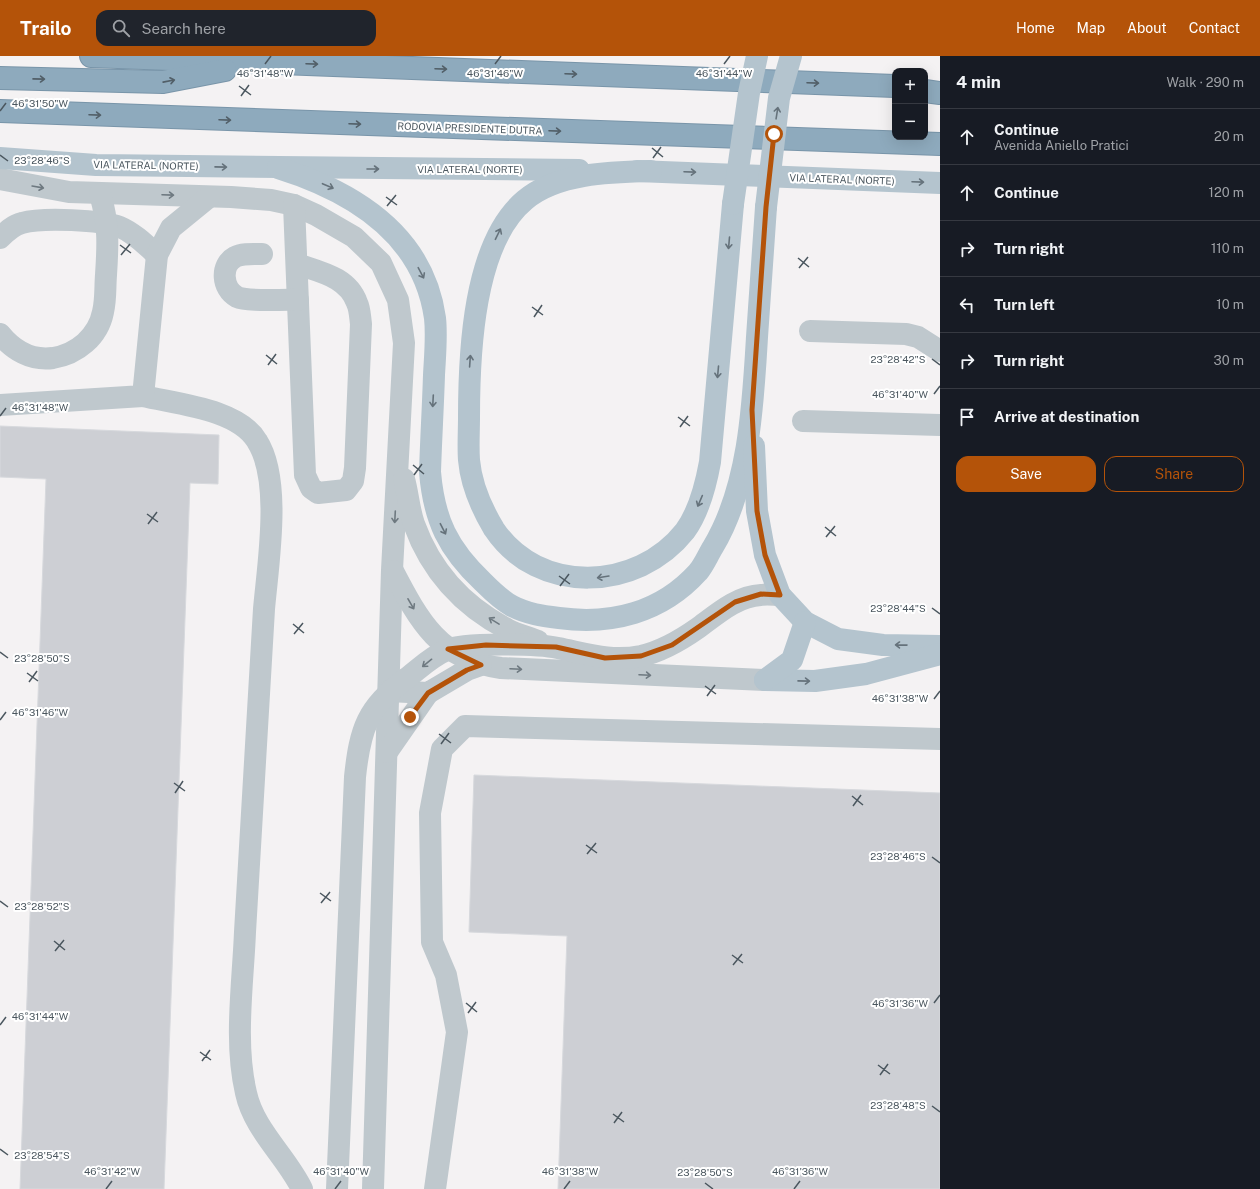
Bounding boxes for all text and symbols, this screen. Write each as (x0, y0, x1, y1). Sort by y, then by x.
search box (96, 10, 376, 46)
text: Trailo (20, 17, 72, 39)
icon: search (110, 17, 132, 39)
text: Search here (142, 20, 226, 37)
text: Home (1016, 20, 1055, 36)
text: Map (1077, 20, 1105, 36)
text: About (1127, 20, 1167, 36)
text: Contact (1189, 20, 1240, 36)
one-way arrow (305, 61, 318, 68)
one-way arrow (434, 65, 447, 73)
text: 46°31'48"W (237, 67, 294, 79)
text: 46°31'46"W (467, 67, 524, 79)
text: 46°31'44"W (696, 67, 753, 79)
map controls (892, 68, 928, 140)
button: + (892, 68, 928, 104)
one-way arrow (564, 70, 577, 78)
text: 4 min (956, 72, 1001, 92)
text: Walk · 290 m (1166, 75, 1244, 90)
one-way arrow (32, 76, 45, 83)
one-way arrow (162, 77, 175, 85)
one-way arrow (806, 79, 819, 87)
text: 46°31'50"W (12, 97, 69, 109)
button: − (892, 104, 928, 140)
one-way arrow (773, 107, 781, 120)
one-way arrow (88, 111, 101, 119)
one-way arrow (218, 116, 231, 124)
street label: RODOVIA PRESIDENTE DUTRA (397, 119, 543, 137)
one-way arrow (348, 121, 361, 128)
text: Continue (994, 121, 1059, 138)
route start (765, 125, 783, 143)
icon: ahead (956, 126, 978, 148)
one-way arrow (548, 127, 561, 135)
text: 20 m (1214, 129, 1244, 144)
text: Avenida Aniello Pratici (994, 138, 1129, 153)
text: 23°28'46"S (14, 154, 70, 166)
street label: VIA LATERAL (NORTE) (93, 158, 199, 172)
one-way arrow (214, 163, 227, 171)
street label: VIA LATERAL (NORTE) (417, 163, 523, 175)
one-way arrow (366, 165, 379, 172)
one-way arrow (683, 169, 696, 176)
street label: VIA LATERAL (NORTE) (789, 171, 895, 187)
one-way arrow (911, 178, 924, 186)
icon: ahead (956, 182, 978, 204)
one-way arrow (31, 183, 44, 191)
one-way arrow (321, 183, 333, 191)
text: Continue (994, 184, 1059, 201)
text: 120 m (1209, 185, 1244, 200)
one-way arrow (161, 192, 174, 199)
one-way arrow (495, 229, 502, 241)
one-way arrow (726, 236, 733, 249)
icon: right (956, 238, 978, 260)
text: Turn right (994, 240, 1064, 257)
text: 110 m (1211, 241, 1244, 256)
one-way arrow (417, 267, 425, 279)
icon: left (956, 294, 978, 316)
text: Turn left (994, 296, 1055, 313)
text: 10 m (1216, 297, 1244, 312)
icon: right (956, 350, 978, 372)
text: Turn right (994, 352, 1064, 369)
text: 23°28'42"S (870, 353, 926, 365)
text: 30 m (1214, 353, 1244, 368)
one-way arrow (467, 355, 474, 368)
one-way arrow (714, 366, 721, 379)
text: 46°31'40"W (872, 388, 929, 400)
one-way arrow (429, 394, 437, 407)
text: 46°31'48"W (12, 401, 69, 413)
icon: arrive (956, 406, 978, 428)
text: Arrive at destination (994, 408, 1139, 425)
button: Save (956, 456, 1096, 492)
button: Share (1104, 456, 1244, 492)
one-way arrow (696, 494, 703, 506)
one-way arrow (391, 510, 399, 523)
one-way arrow (440, 522, 447, 534)
one-way arrow (597, 573, 610, 581)
one-way arrow (407, 598, 415, 610)
text: 23°28'44"S (870, 602, 926, 614)
one-way arrow (489, 617, 500, 626)
one-way arrow (895, 641, 908, 649)
text: 23°28'50"S (14, 652, 70, 664)
one-way arrow (421, 658, 432, 667)
one-way arrow (509, 665, 522, 673)
one-way arrow (638, 671, 651, 678)
one-way arrow (797, 677, 810, 684)
text: 46°31'38"W (872, 692, 929, 704)
text: 46°31'46"W (12, 706, 69, 718)
route end (401, 708, 419, 726)
text: 23°28'46"S (870, 850, 926, 862)
text: 23°28'52"S (14, 900, 70, 912)
text: 46°31'36"W (872, 997, 929, 1009)
text: 46°31'44"W (12, 1010, 69, 1022)
text: 23°28'48"S (870, 1099, 926, 1111)
text: 23°28'54"S (14, 1149, 70, 1161)
text: 46°31'42"W (84, 1165, 140, 1177)
text: 46°31'40"W (313, 1165, 370, 1177)
text: 46°31'38"W (542, 1165, 599, 1177)
text: 46°31'36"W (772, 1165, 829, 1177)
text: 23°28'50"S (677, 1166, 733, 1178)

